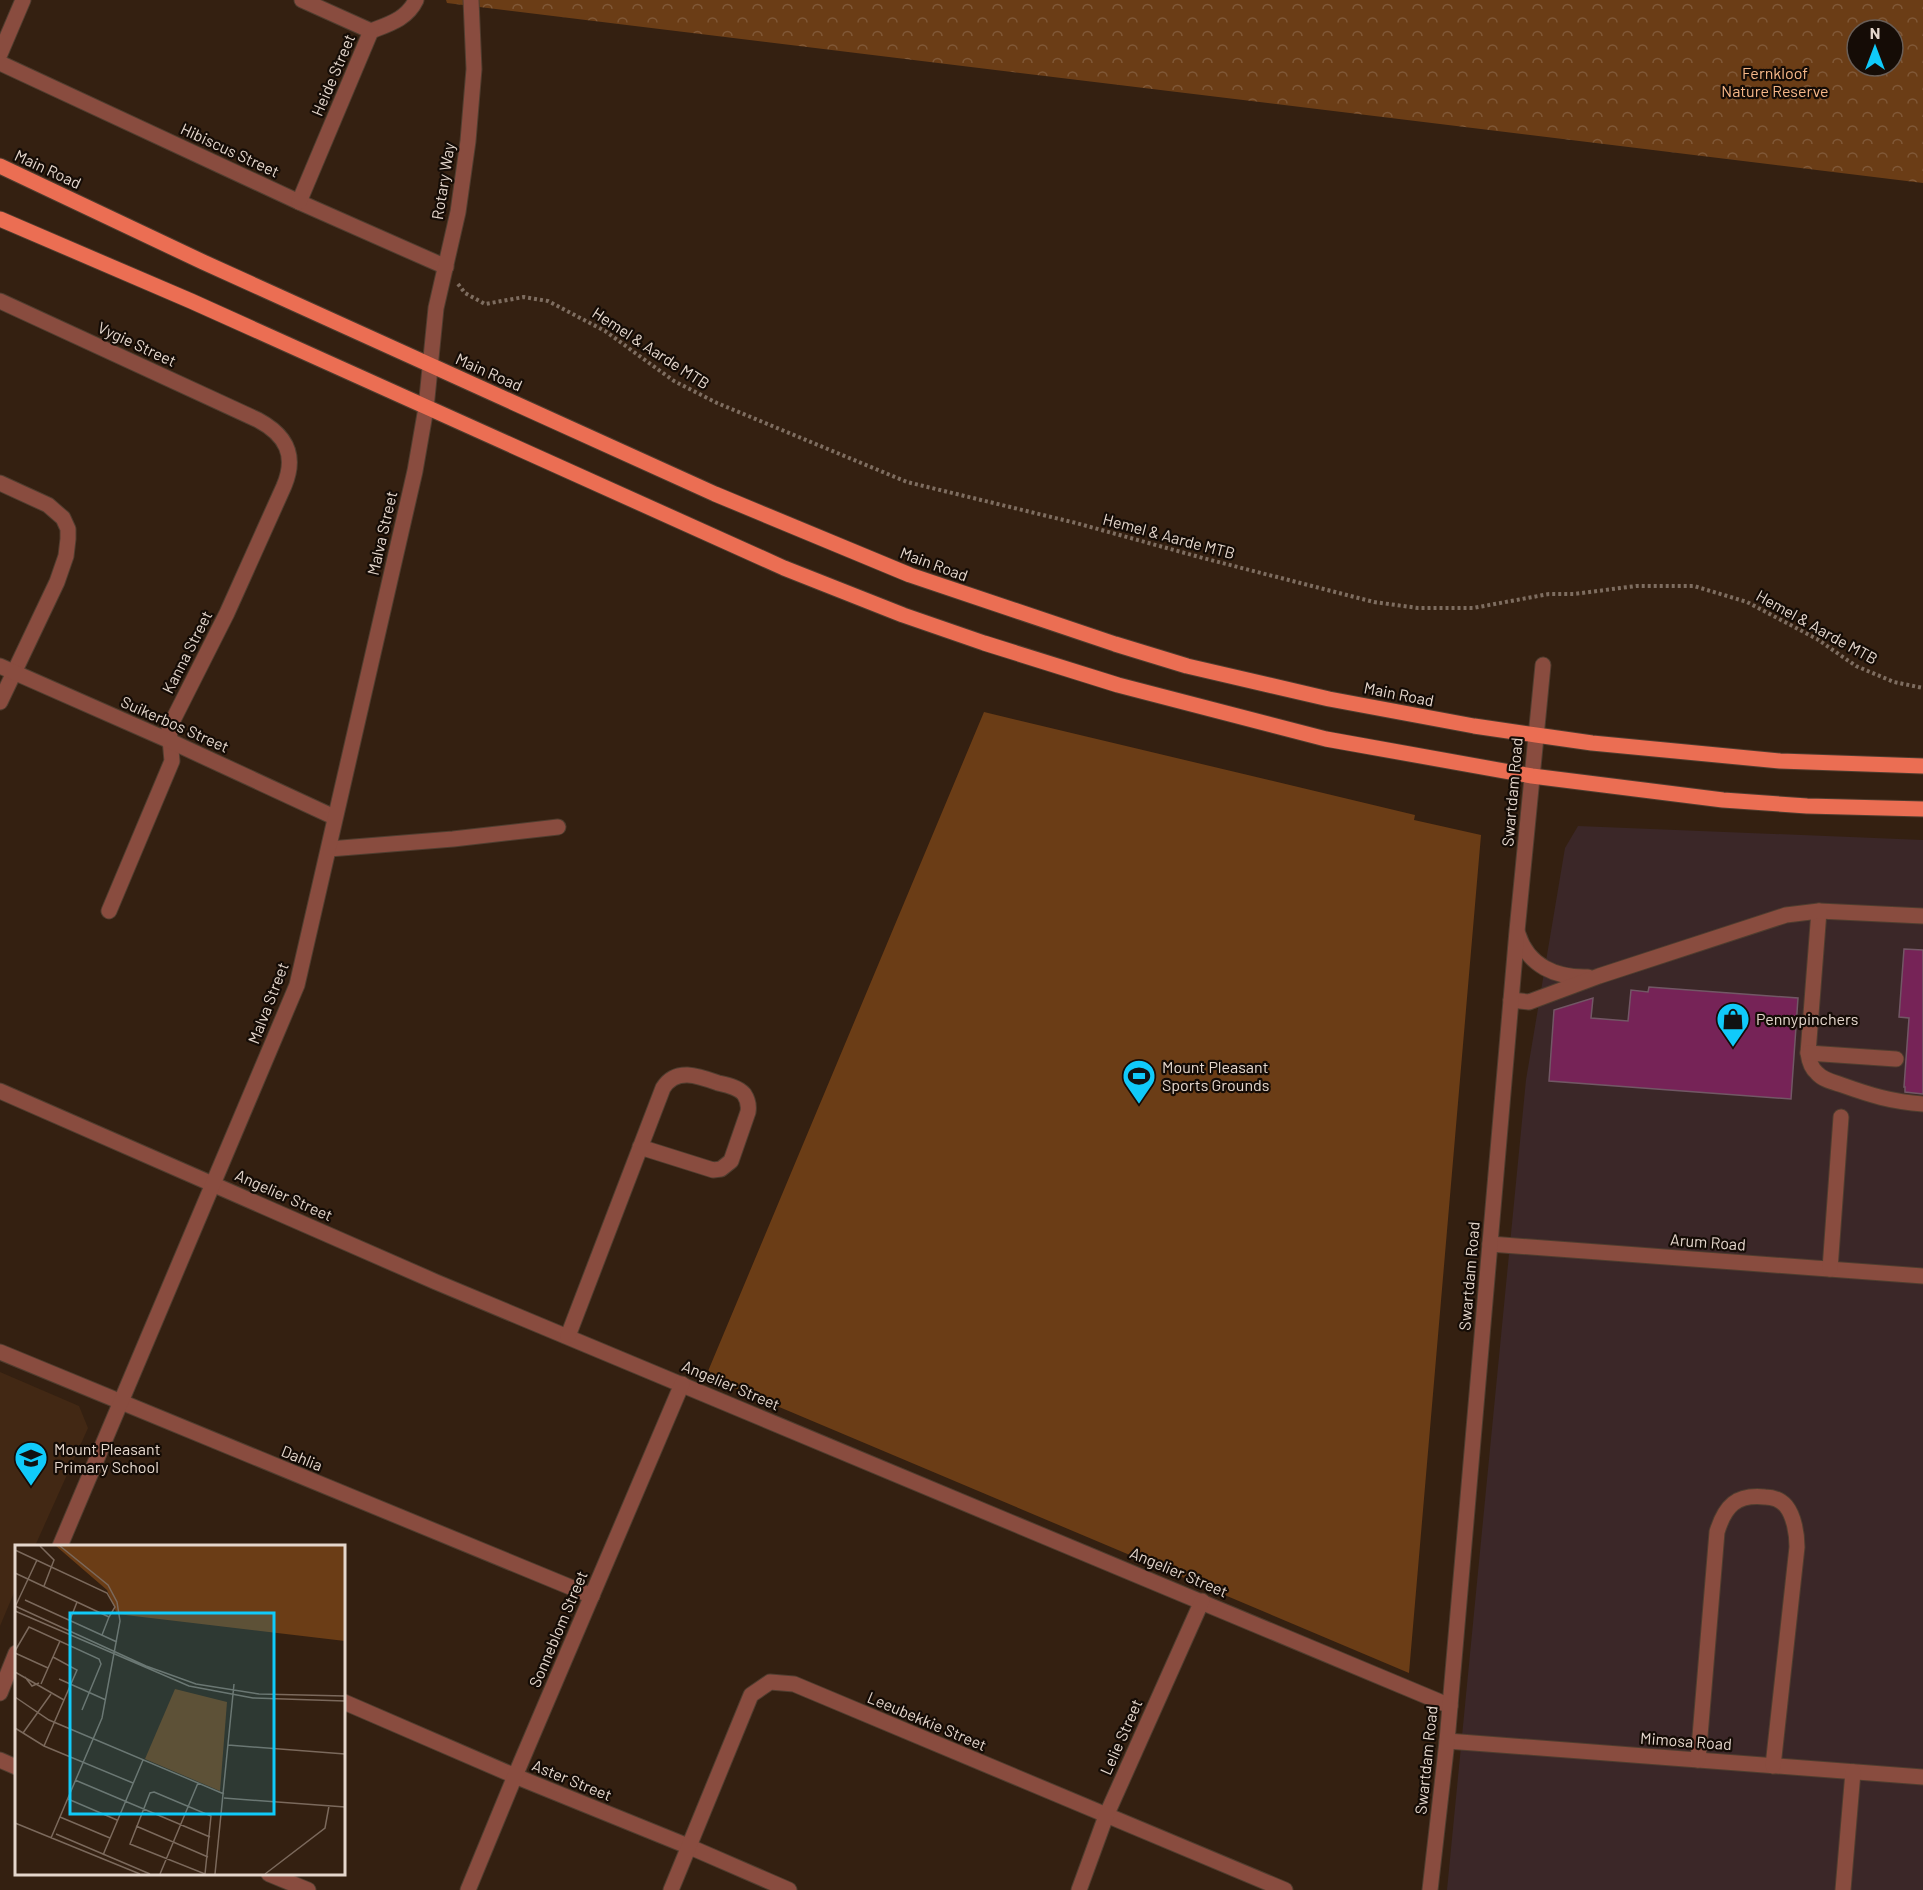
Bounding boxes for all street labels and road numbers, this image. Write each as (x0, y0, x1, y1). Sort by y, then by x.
street label: Heide Street (307, 31, 358, 119)
street label: Hibiscus Street (178, 118, 283, 181)
street label: Rotary Way (427, 140, 458, 221)
street label: Main Road (12, 145, 84, 192)
street label: Hemel & Aarde MTB (589, 303, 713, 393)
street label: Vygie Street (95, 317, 179, 370)
street label: Main Road (453, 348, 525, 395)
street label: Malva Street (363, 489, 400, 577)
street label: Hemel & Aarde MTB (1101, 509, 1237, 562)
street label: Main Road (898, 542, 971, 585)
street label: Hemel & Aarde MTB (1753, 585, 1881, 668)
street label: Kanna Street (158, 607, 216, 696)
street label: Main Road (1362, 677, 1436, 710)
street label: Suikerbos Street (118, 691, 232, 756)
street label: Swartdam Road (1497, 737, 1526, 847)
street label: Malva Street (243, 959, 292, 1046)
street label: Angelier Street (233, 1165, 336, 1224)
street label: Swartdam Road (1454, 1221, 1483, 1331)
street label: Arum Road (1670, 1229, 1747, 1254)
street label: Angelier Street (679, 1355, 783, 1414)
street label: Dahlia (279, 1441, 325, 1474)
street label: Angelier Street (1127, 1542, 1231, 1601)
street label: Sonneblom Street (524, 1568, 591, 1690)
street label: Leeubekkie Street (865, 1687, 990, 1754)
street label: Lelie Street (1095, 1696, 1146, 1778)
street label: Swartdam Road (1410, 1705, 1441, 1815)
street label: Mimosa Road (1640, 1728, 1732, 1753)
street label: Aster Street (530, 1755, 615, 1804)

